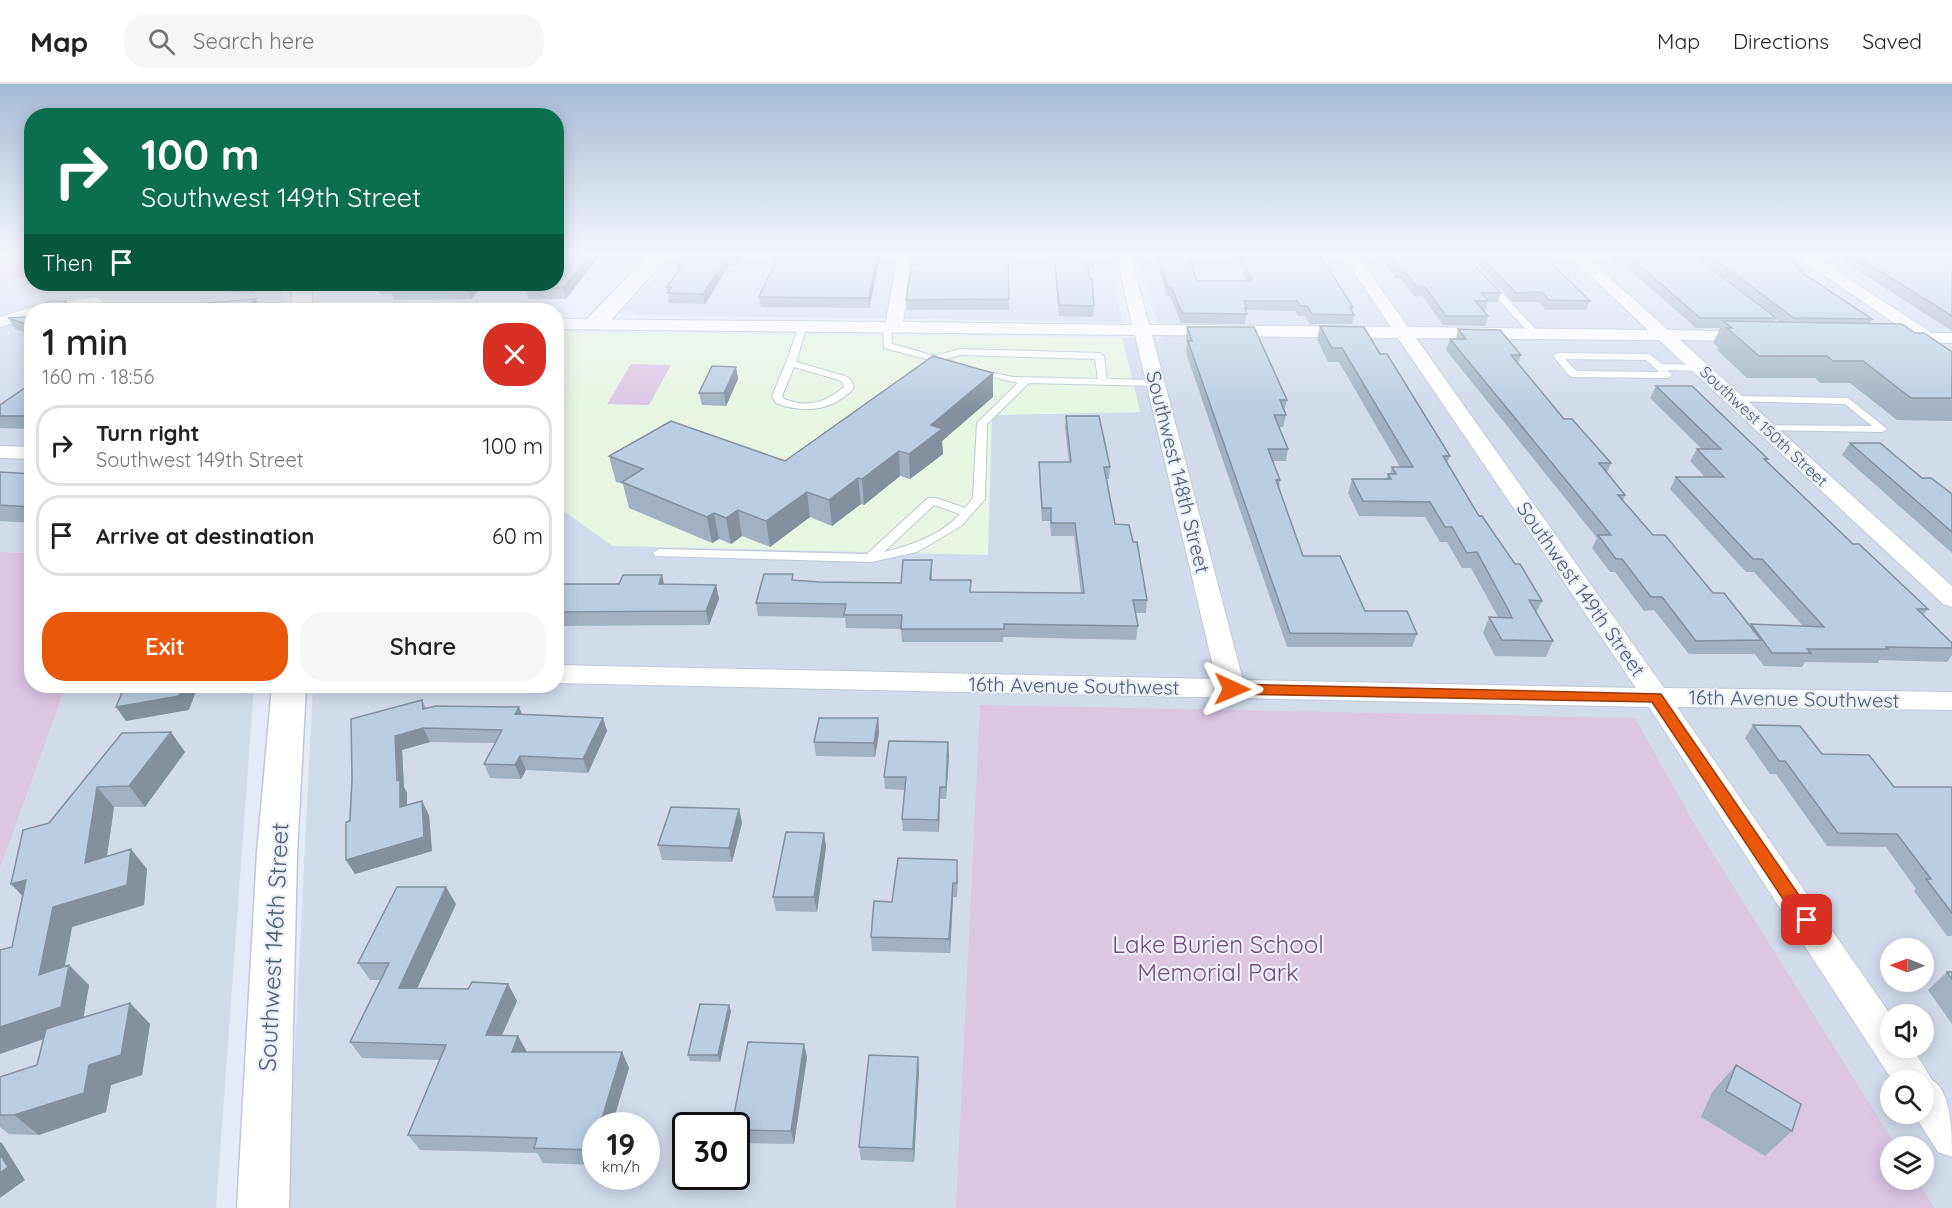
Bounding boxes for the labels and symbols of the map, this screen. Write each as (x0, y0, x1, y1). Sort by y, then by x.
street label: Southwest 150th Street (1696, 362, 1832, 490)
street label: Southwest 148th Street (1141, 368, 1216, 576)
street label: Southwest 149th Street (1512, 497, 1651, 681)
position arrow (1200, 657, 1264, 721)
street label: 16th Avenue Southwest (968, 671, 1180, 700)
street label: 16th Avenue Southwest (1688, 684, 1900, 713)
street label: Southwest 146th Street (252, 822, 294, 1072)
pin (1781, 894, 1832, 945)
park label: Lake Burien School Memorial Park (1112, 929, 1324, 987)
north arrow (1880, 938, 1934, 992)
speed limit sign: 30 (672, 1112, 750, 1190)

